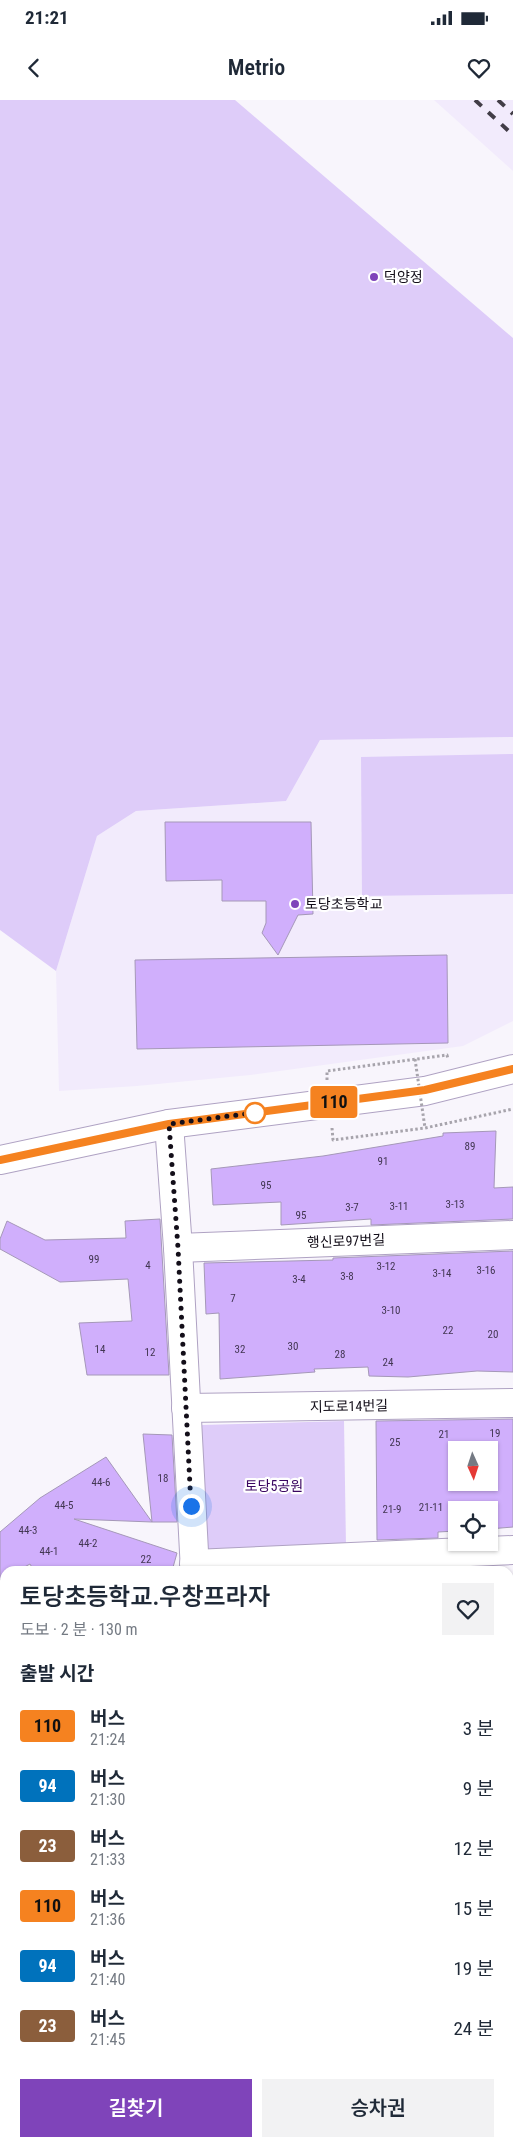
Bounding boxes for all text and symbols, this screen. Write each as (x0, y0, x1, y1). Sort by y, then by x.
text: 21:21 (25, 6, 69, 29)
icon: back (20, 54, 48, 82)
icon: heart (465, 54, 493, 82)
text: Metrio (228, 55, 285, 80)
place label: 덕양정 (384, 269, 423, 285)
marker: 덕양정 (368, 271, 380, 283)
place label: 토당초등학교 (305, 896, 382, 912)
marker: 토당초등학교 (289, 898, 301, 910)
line badge: 110 (305, 1086, 363, 1118)
text: 110 (320, 1091, 348, 1112)
unlabelled marker (244, 1102, 266, 1124)
house number: 89 (465, 1140, 475, 1153)
house number: 91 (378, 1155, 388, 1168)
house number: 95 (261, 1179, 271, 1192)
house number: 3-13 (445, 1198, 465, 1211)
house number: 3-11 (389, 1200, 409, 1213)
house number: 3-7 (345, 1201, 359, 1214)
house number: 95 (296, 1209, 306, 1222)
street label: 행신로97번길 (307, 1232, 385, 1250)
house number: 99 (89, 1253, 99, 1266)
house number: 4 (145, 1259, 151, 1272)
house number: 3-12 (376, 1260, 396, 1273)
house number: 3-16 (476, 1264, 496, 1277)
house number: 3-14 (432, 1267, 452, 1280)
house number: 3-8 (340, 1270, 354, 1283)
house number: 3-4 (292, 1273, 306, 1286)
house number: 7 (230, 1292, 236, 1305)
house number: 3-10 (381, 1304, 401, 1317)
house number: 22 (443, 1324, 453, 1337)
house number: 20 (488, 1328, 498, 1341)
house number: 30 (288, 1340, 298, 1353)
house number: 14 (95, 1343, 106, 1356)
house number: 32 (235, 1343, 245, 1356)
house number: 12 (145, 1346, 155, 1359)
house number: 28 (335, 1348, 345, 1361)
house number: 24 (383, 1356, 394, 1369)
street label: 지도로14번길 (310, 1397, 388, 1415)
house number: 19 (490, 1427, 500, 1440)
house number: 21 (439, 1428, 449, 1441)
house number: 25 (390, 1436, 400, 1449)
north arrow (448, 1441, 498, 1491)
map controls (448, 1441, 498, 1551)
house number: 18 (158, 1472, 168, 1485)
house number: 44-6 (91, 1476, 111, 1489)
park label: 토당5공원 (245, 1478, 303, 1494)
your location (179, 1494, 204, 1519)
house number: 44-5 (54, 1499, 74, 1512)
house number: 21-11 (419, 1501, 443, 1514)
button: locate (448, 1501, 498, 1551)
house number: 21-9 (382, 1503, 402, 1516)
house number: 44-3 (18, 1524, 38, 1537)
house number: 44-2 (78, 1537, 98, 1550)
house number: 44-1 (39, 1545, 59, 1558)
house number: 22 (141, 1553, 151, 1566)
text: 토당초등학교.우창프라자 (20, 1583, 270, 1611)
button: heart (442, 1583, 494, 1635)
text: 도보 · 2 분 · 130 m (20, 1620, 138, 1639)
text: 출발 시간 (20, 1662, 94, 1685)
text: 버스 (90, 1707, 125, 1730)
text: 110 (34, 1715, 61, 1736)
text: 3 분 (463, 1717, 494, 1740)
text: 21:24 (90, 1730, 125, 1749)
text: 버스 (90, 1767, 125, 1790)
text: 94 (38, 1775, 57, 1796)
text: 9 분 (463, 1777, 494, 1800)
text: 21:30 (90, 1790, 125, 1809)
text: 버스 (90, 1827, 125, 1850)
text: 23 (38, 1835, 57, 1856)
text: 12 분 (453, 1837, 494, 1860)
text: 21:33 (90, 1850, 125, 1869)
text: 버스 (90, 1887, 125, 1910)
text: 110 (34, 1895, 61, 1916)
text: 15 분 (453, 1897, 494, 1920)
text: 21:36 (90, 1910, 125, 1929)
text: 버스 (90, 1947, 125, 1970)
text: 94 (38, 1955, 57, 1976)
text: 19 분 (453, 1957, 494, 1980)
text: 21:40 (90, 1970, 125, 1989)
text: 버스 (90, 2007, 125, 2030)
text: 23 (38, 2015, 57, 2036)
text: 24 분 (453, 2017, 494, 2040)
text: 21:45 (90, 2030, 125, 2049)
button: 길찾기 (20, 2079, 252, 2137)
button: 승차권 (262, 2079, 494, 2137)

